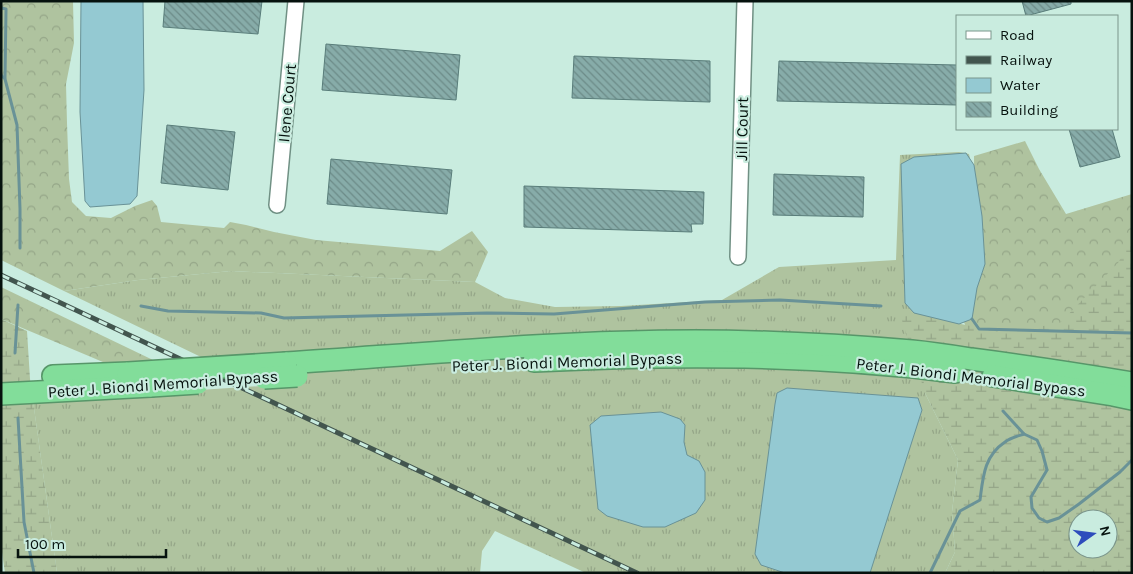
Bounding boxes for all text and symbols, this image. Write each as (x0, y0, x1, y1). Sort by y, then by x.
legend (956, 15, 1118, 130)
text: Road (1000, 26, 1035, 44)
text: Railway (1000, 51, 1052, 69)
street label: Ilene Court (274, 63, 300, 143)
text: Water (1000, 76, 1041, 94)
street label: Jill Court (732, 97, 752, 161)
text: Building (1000, 101, 1058, 119)
street label: Peter J. Biondi Memorial Bypass (451, 348, 683, 376)
street label: Peter J. Biondi Memorial Bypass (855, 354, 1087, 400)
street label: Peter J. Biondi Memorial Bypass (47, 366, 279, 402)
north arrow (1068, 509, 1118, 559)
text: N (1096, 524, 1115, 538)
scale bar (18, 526, 165, 558)
text: 100 m (25, 535, 65, 553)

